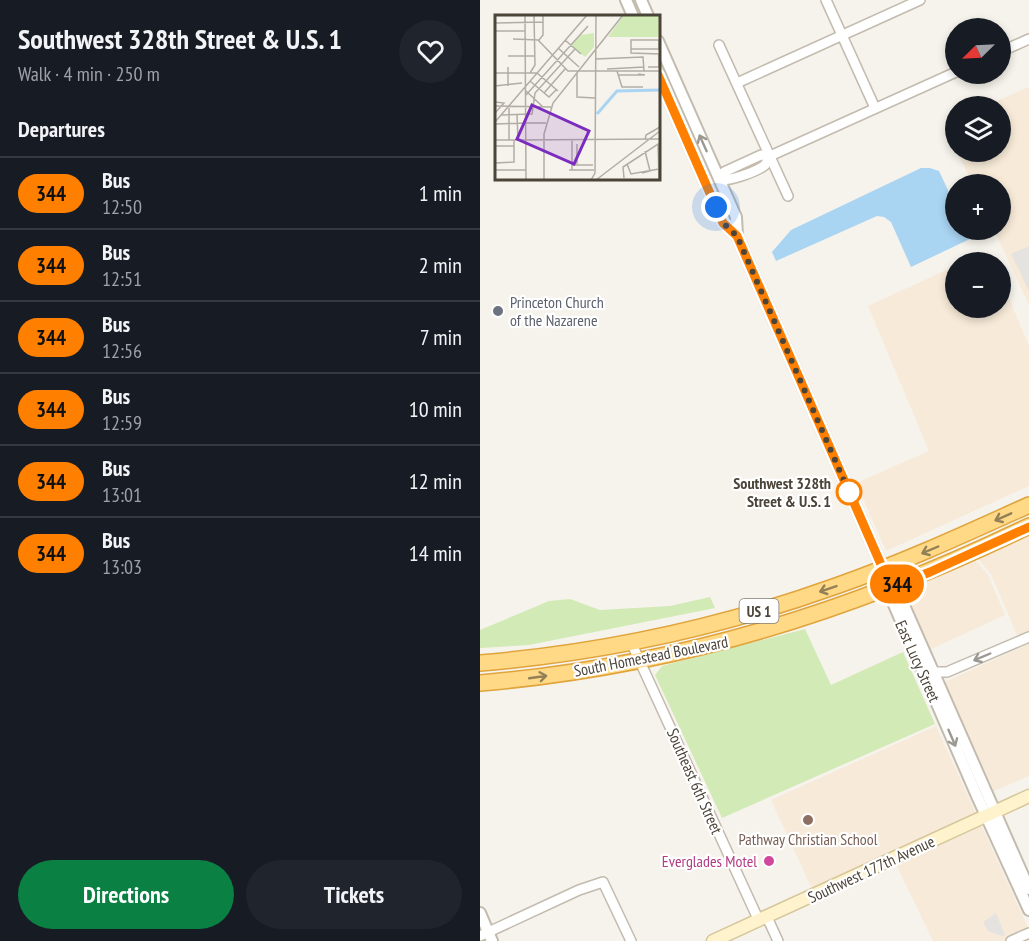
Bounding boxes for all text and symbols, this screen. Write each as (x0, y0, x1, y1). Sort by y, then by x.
inset map (495, 15, 660, 180)
north arrow (945, 18, 1011, 84)
map controls (945, 18, 1011, 318)
text: Southwest 328th Street & U.S. 1 (18, 20, 342, 57)
button: heart (399, 20, 462, 83)
text: Walk · 4 min · 250 m (18, 61, 160, 87)
button: layers (945, 96, 1011, 162)
text: Departures (18, 115, 105, 143)
one-way arrow (697, 134, 708, 152)
text: Bus (102, 166, 130, 194)
button: + (945, 174, 1011, 240)
text: 1 min (419, 179, 462, 207)
text: 344 (36, 180, 66, 207)
your location (701, 192, 731, 222)
text: 12:50 (102, 194, 142, 220)
text: Bus (102, 238, 130, 266)
text: 2 min (419, 251, 462, 279)
text: 344 (36, 252, 66, 279)
button: − (945, 252, 1011, 318)
text: 12:51 (102, 266, 142, 292)
place label: Princeton Church of the Nazarene (510, 292, 604, 330)
marker: Princeton Church of the Nazarene (491, 304, 505, 318)
text: Bus (102, 310, 130, 338)
text: 7 min (420, 323, 462, 351)
text: 344 (36, 324, 66, 351)
text: 12:56 (102, 338, 142, 364)
text: Bus (102, 382, 130, 410)
text: 10 min (409, 395, 462, 423)
text: 344 (36, 396, 66, 423)
text: 12:59 (102, 410, 142, 436)
text: Bus (102, 454, 130, 482)
text: 12 min (409, 467, 462, 495)
text: 344 (36, 468, 66, 495)
place label: Southwest 328th Street & U.S. 1 (733, 473, 831, 511)
marker: Southwest 328th Street & U.S. 1 (836, 479, 862, 505)
text: 13:01 (102, 482, 142, 508)
one-way arrow (994, 512, 1012, 523)
text: Bus (102, 526, 130, 554)
text: 14 min (409, 539, 462, 567)
text: 344 (36, 540, 66, 567)
one-way arrow (921, 545, 940, 556)
text: 13:03 (102, 554, 142, 580)
line badge: 344 (862, 564, 932, 604)
text: 344 (882, 571, 912, 598)
one-way arrow (819, 584, 838, 595)
road number: US 1 (740, 599, 778, 623)
street label: East Lucy Street (891, 617, 945, 706)
street label: South Homestead Boulevard (572, 631, 730, 681)
one-way arrow (973, 652, 992, 663)
one-way arrow (528, 671, 548, 682)
street label: Southeast 6th Street (663, 725, 727, 837)
one-way arrow (947, 729, 958, 747)
marker: Pathway Christian School (801, 813, 815, 827)
place label: Pathway Christian School (739, 829, 878, 849)
street label: Southwest 177th Avenue (804, 831, 938, 907)
place label: Everglades Motel (662, 851, 757, 871)
marker: Everglades Motel (762, 854, 776, 868)
button: Directions (18, 860, 234, 929)
button: Tickets (246, 860, 462, 929)

